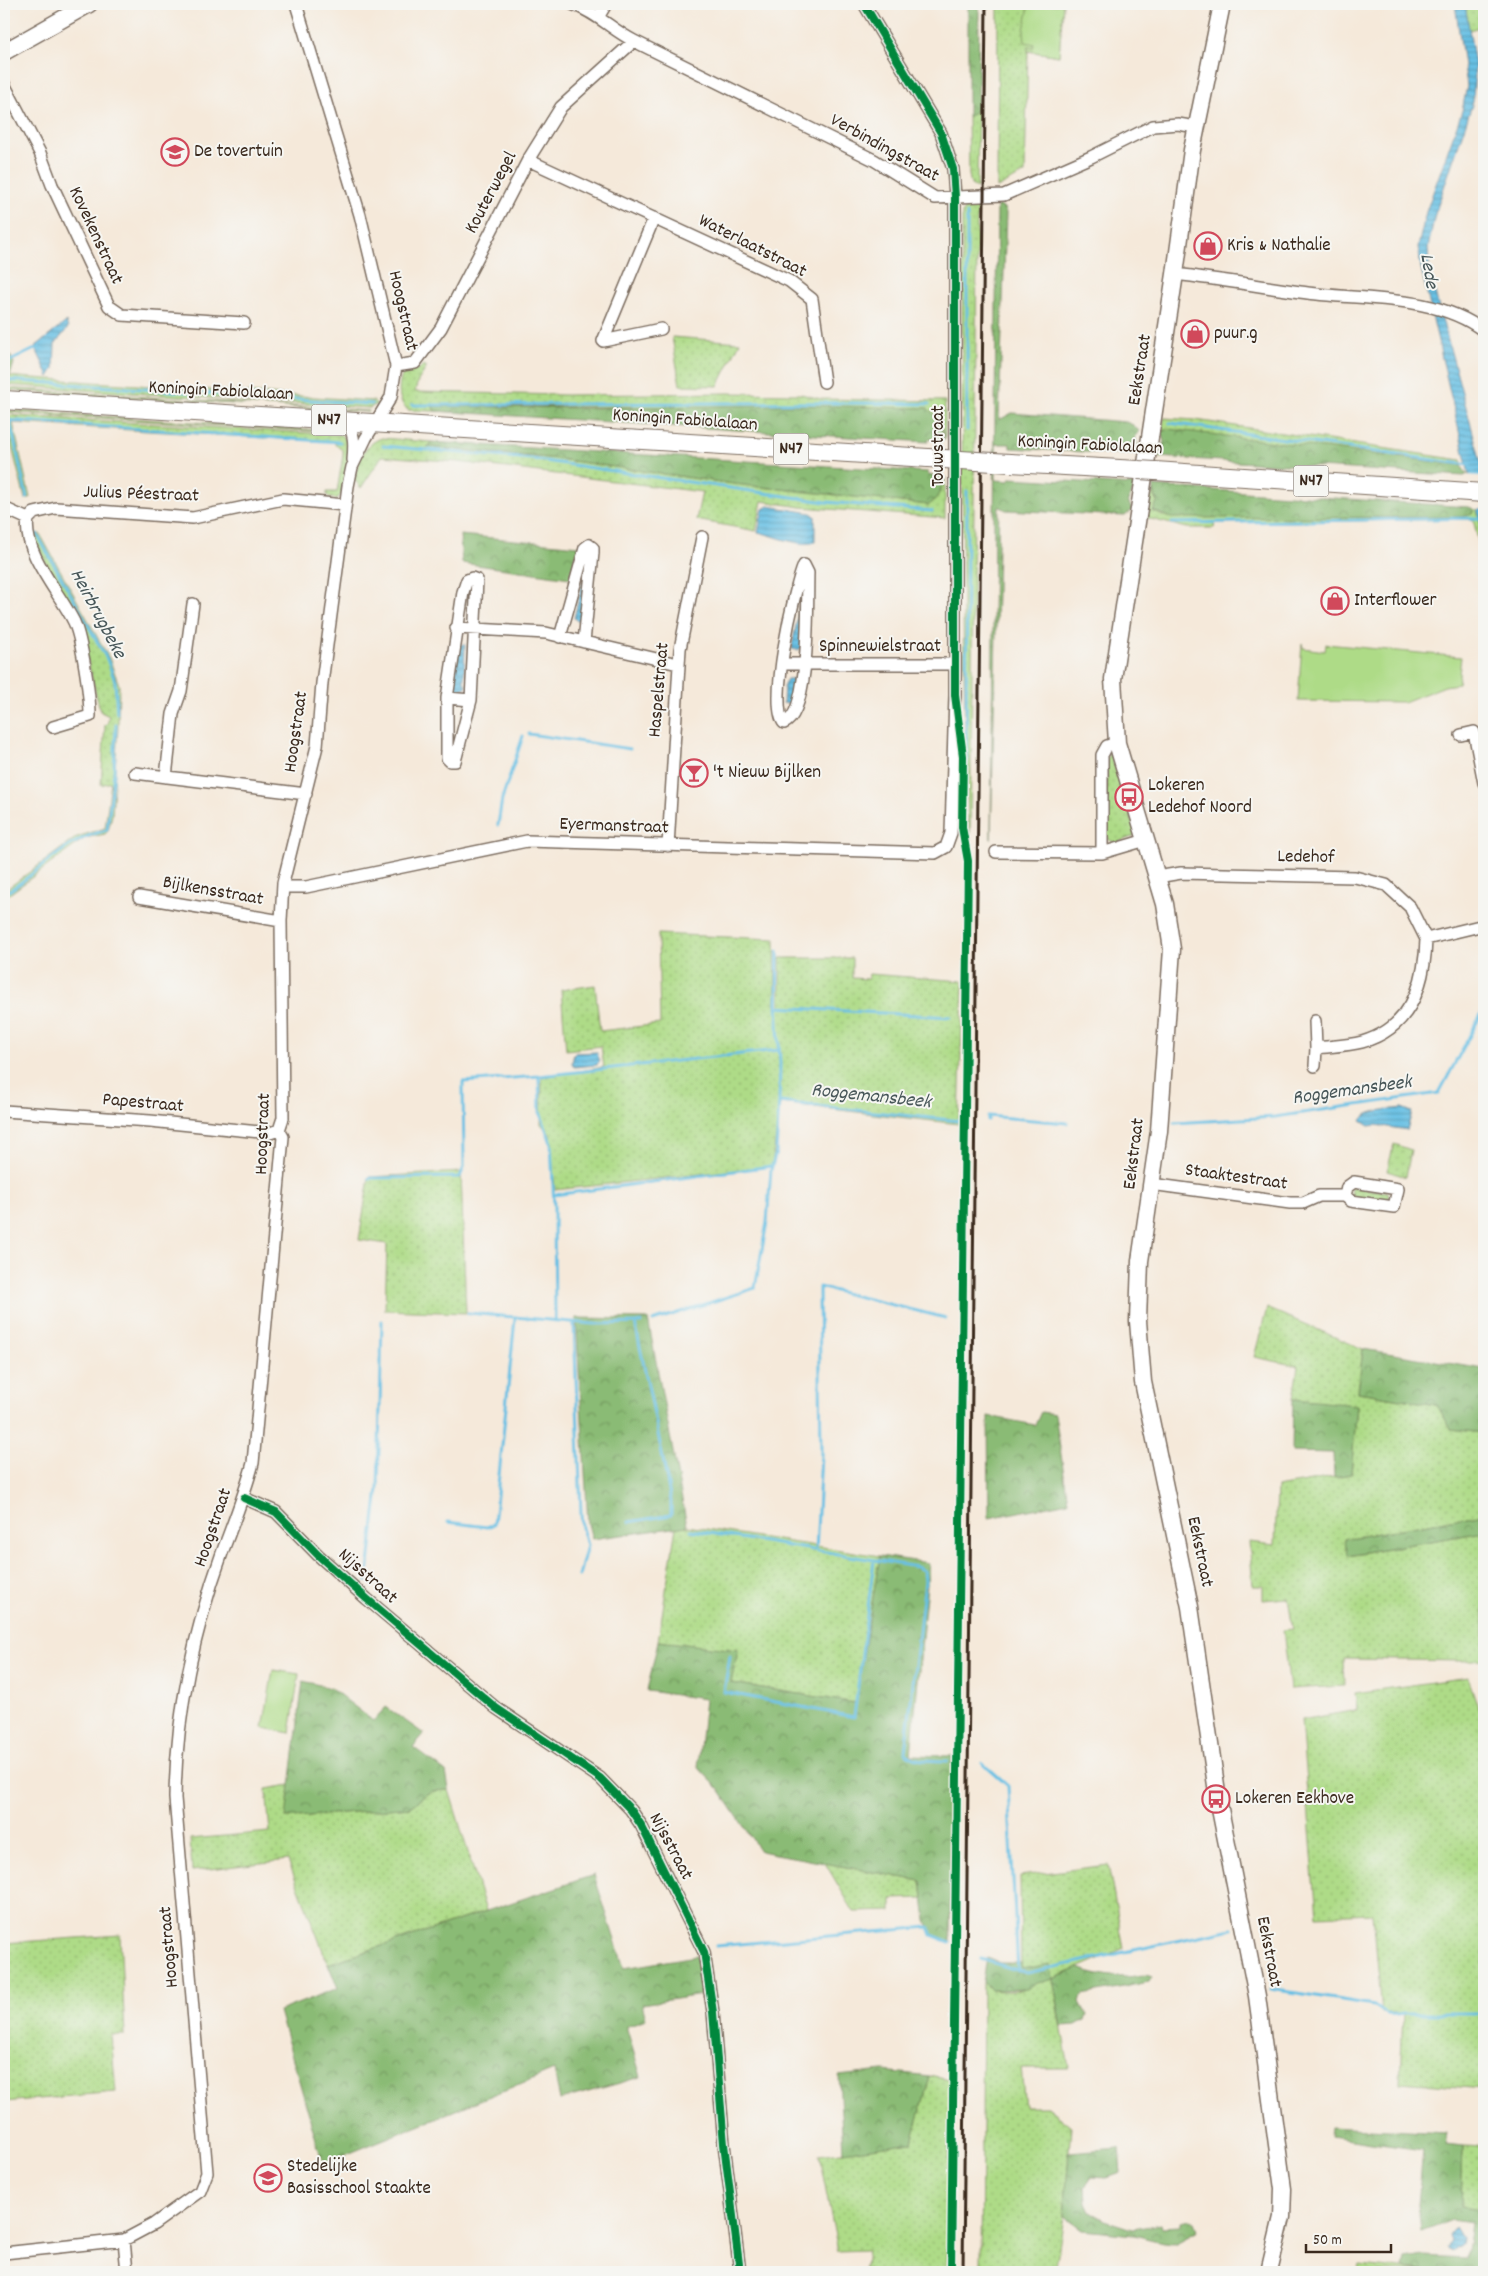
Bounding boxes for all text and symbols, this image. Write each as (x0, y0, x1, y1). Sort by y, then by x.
street label: Verbindingstraat (824, 108, 944, 190)
school or university icon: De tovertuin (160, 137, 190, 167)
place label: De tovertuin (194, 139, 283, 166)
street label: Kouterwegel (459, 147, 525, 239)
street label: Kovekenstraat (61, 183, 129, 289)
street label: Waterlaatstraat (693, 208, 811, 286)
shop icon: Kris & Nathalie (1193, 231, 1223, 261)
place label: Kris & Nathalie (1227, 233, 1331, 260)
water label: Lede (1411, 251, 1445, 292)
street label: Hoogstraat (380, 268, 424, 354)
shop icon: puur.g (1180, 319, 1210, 349)
place label: puur.g (1214, 321, 1258, 348)
street label: Eekstraat (1122, 332, 1160, 408)
street label: Koningin Fabiolalaan (148, 375, 294, 409)
street label: Koningin Fabiolalaan (612, 402, 758, 440)
road number: N47 (312, 404, 346, 436)
street label: Touwstraat (926, 405, 953, 487)
street label: Koningin Fabiolalaan (1017, 429, 1163, 463)
road number: N47 (774, 434, 808, 464)
road number: N47 (1294, 466, 1328, 496)
street label: Julius Péestraat (83, 479, 199, 511)
water label: Heirbrugbeke (62, 564, 133, 665)
shop icon: Interflower (1320, 586, 1350, 616)
place label: Interflower (1354, 588, 1437, 615)
street label: Spinnewielstraat (819, 634, 941, 661)
street label: Haspelstraat (642, 641, 678, 739)
street label: Hoogstraat (278, 690, 316, 774)
bar icon: 't Nieuw Bijlken (679, 758, 709, 788)
place label: 't Nieuw Bijlken (713, 760, 821, 787)
place label: Lokeren Ledehof Noord (1148, 773, 1252, 822)
bus stop icon: Lokeren Ledehof Noord (1114, 782, 1144, 812)
street label: Eyermanstraat (559, 812, 669, 842)
street label: Ledehof (1277, 844, 1336, 872)
street label: Bijlkensstraat (161, 870, 265, 914)
water label: Roggemansbeek (1291, 1069, 1415, 1113)
water label: Roggemansbeek (810, 1077, 934, 1117)
street label: Papestraat (101, 1087, 185, 1121)
street label: Hoogstraat (249, 1093, 279, 1175)
street label: Eekstraat (1117, 1117, 1153, 1191)
street label: Staaktestraat (1183, 1157, 1289, 1199)
street label: Hoogstraat (188, 1485, 240, 1571)
street label: Eekstraat (1178, 1514, 1220, 1590)
street label: Nijsstraat (331, 1543, 403, 1611)
bus stop icon: Lokeren Eekhove (1201, 1784, 1231, 1814)
place label: Lokeren Eekhove (1235, 1786, 1354, 1813)
street label: Nijsstraat (641, 1809, 699, 1885)
street label: Hoogstraat (153, 1905, 187, 1989)
street label: Eekstraat (1248, 1914, 1288, 1990)
place label: Stedelijke Basisschool Staakte (287, 2154, 431, 2203)
school or university icon: Stedelijke Basisschool Staakte (253, 2163, 283, 2193)
scale bar (1306, 2221, 1390, 2253)
text: 50 m (1313, 2230, 1342, 2252)

